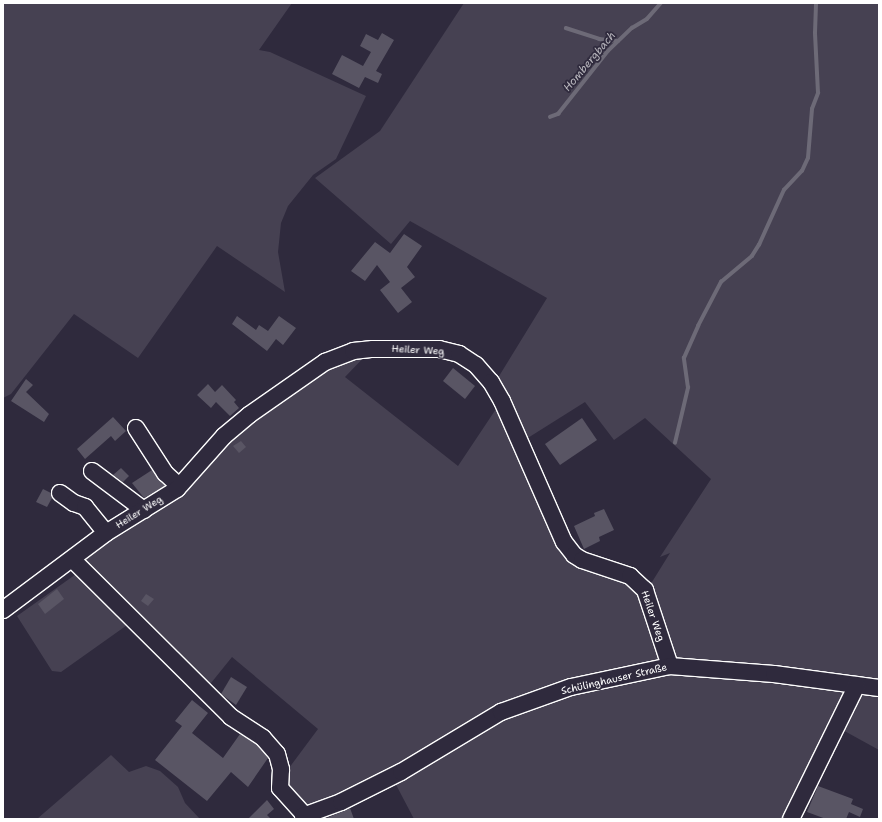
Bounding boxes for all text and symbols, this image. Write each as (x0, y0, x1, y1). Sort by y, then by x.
water label: Hombergbach (561, 29, 619, 95)
street label: Heiler Weg (391, 343, 445, 357)
street label: Heiler Weg (113, 493, 165, 531)
street label: Heiler Weg (639, 589, 667, 643)
street label: Schülinghauser Straße (560, 661, 668, 697)

